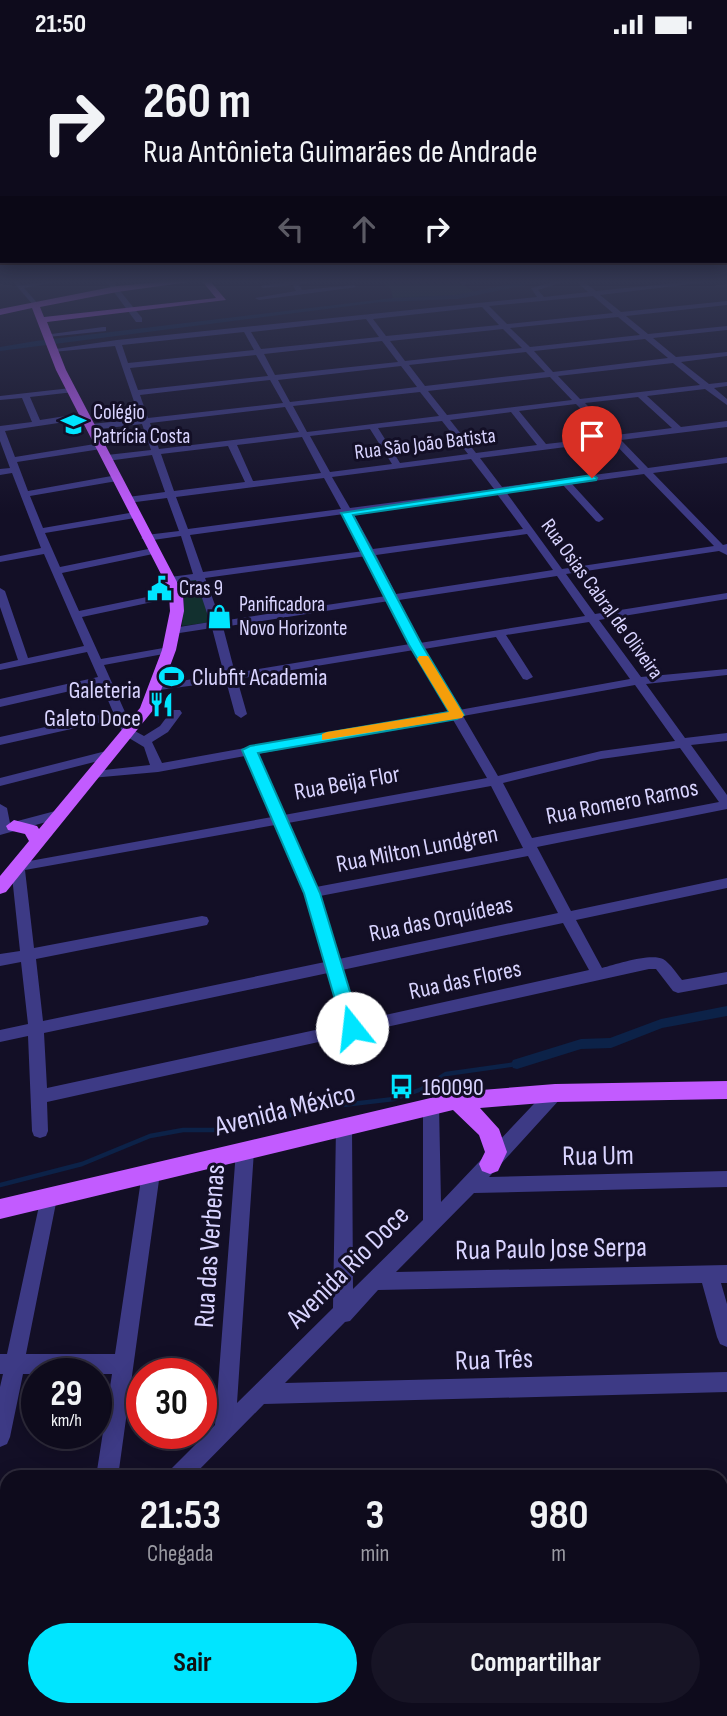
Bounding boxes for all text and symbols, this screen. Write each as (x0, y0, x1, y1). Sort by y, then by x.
text: 21:50 (35, 9, 86, 40)
text: 260 m (143, 73, 251, 132)
icon: right (28, 77, 119, 168)
text: Rua Antônieta Guimarães de Andrade (143, 133, 538, 172)
icon: left (272, 210, 310, 248)
icon: ahead (345, 210, 383, 248)
icon: right (418, 210, 456, 248)
place label: Colégio Patrícia Costa (93, 400, 190, 449)
pin (562, 406, 622, 478)
school or university icon: Colégio Patrícia Costa (59, 410, 87, 438)
icon: arrive (573, 417, 611, 455)
street label: Rua São João Batista (353, 423, 497, 465)
street label: Rua Osias Cabral de Oliveira (536, 514, 668, 684)
public building icon: Cras 9 (145, 574, 173, 602)
place label: Cras 9 (179, 576, 223, 601)
place label: Panificadora Novo Horizonte (239, 592, 347, 641)
shop icon: Panificadora Novo Horizonte (205, 602, 233, 630)
sports icon: Clubfit Academia (158, 663, 186, 691)
place label: Clubfit Academia (192, 663, 328, 692)
place label: Galeteria Galeto Doce (44, 676, 141, 733)
restaurant icon: Galeteria Galeto Doce (147, 690, 175, 718)
street label: Rua Beija Flor (292, 759, 402, 807)
street label: Rua Romero Ramos (544, 773, 700, 831)
street label: Rua Milton Lundgren (334, 819, 500, 879)
street label: Rua das Orquídeas (366, 890, 516, 948)
street label: Rua das Flores (406, 954, 524, 1006)
position arrow (315, 991, 389, 1065)
bus stop icon: 160090 (388, 1073, 416, 1101)
place label: 160090 (422, 1073, 484, 1102)
street label: Avenida México (210, 1077, 359, 1144)
street label: Rua Um (562, 1139, 634, 1173)
street label: Rua das Verbenas (188, 1163, 232, 1329)
street label: Avenida Rio Doce (279, 1199, 416, 1336)
street label: Rua Paulo Jose Serpa (455, 1231, 647, 1267)
street label: Rua Três (454, 1342, 534, 1378)
speed limit sign: 30 (126, 1358, 217, 1449)
text: 29 (51, 1373, 82, 1416)
text: km/h (51, 1410, 82, 1431)
text: 21:53 (139, 1490, 221, 1541)
text: 3 (365, 1490, 384, 1541)
text: 980 (529, 1490, 589, 1541)
text: Chegada (147, 1540, 213, 1568)
text: min (360, 1540, 389, 1568)
text: m (551, 1540, 566, 1568)
button: Sair (28, 1623, 357, 1703)
button: Compartilhar (371, 1623, 700, 1703)

